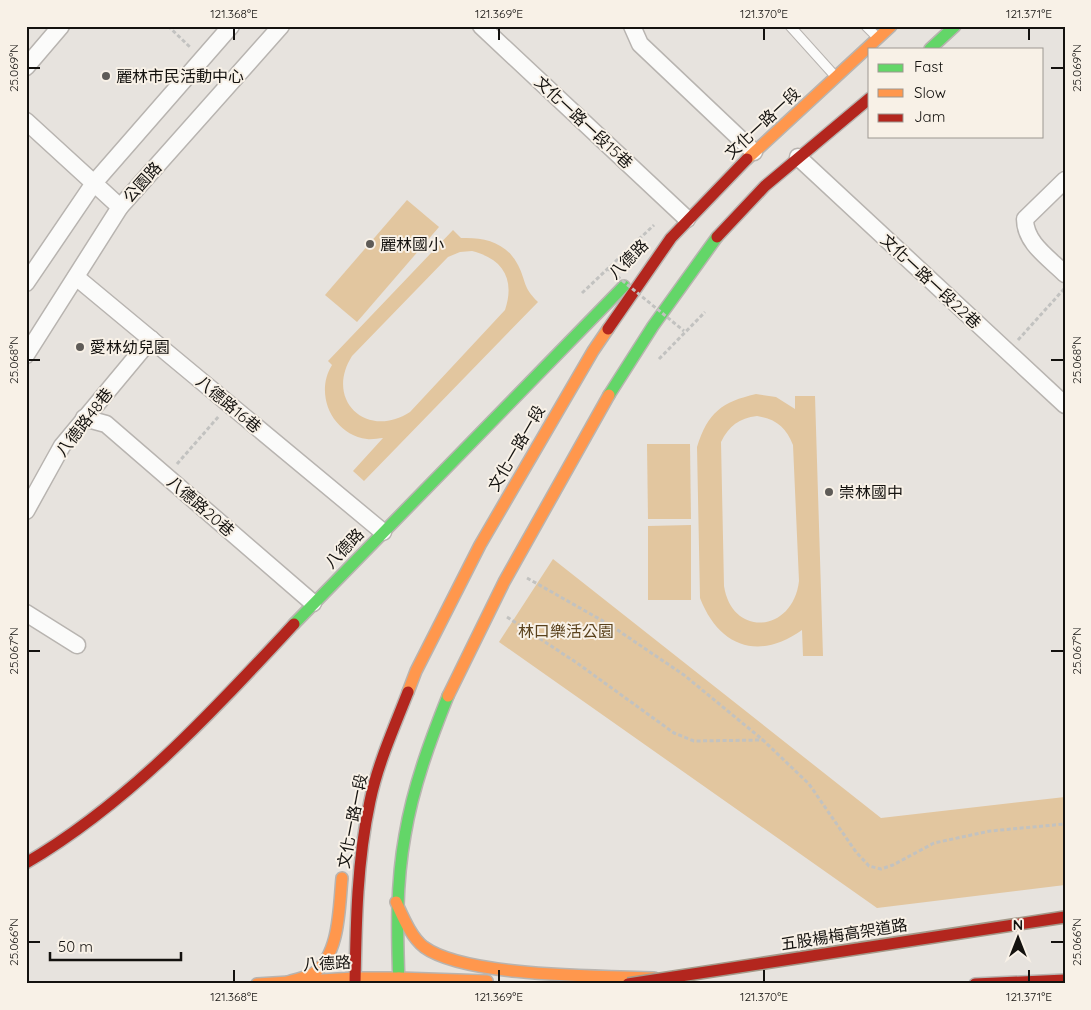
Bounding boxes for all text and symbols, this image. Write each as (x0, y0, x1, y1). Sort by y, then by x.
text: 121.368°E (210, 6, 258, 21)
text: 121.369°E (475, 6, 523, 21)
text: 121.370°E (740, 6, 788, 21)
text: 121.371°E (1006, 6, 1052, 21)
text: 25.069°N (6, 44, 21, 92)
text: 25.069°N (1069, 44, 1084, 92)
legend (868, 48, 1044, 138)
text: Fast (914, 57, 943, 76)
place label: 麗林市民活動中心 (116, 66, 244, 86)
marker: 麗林市民活動中心 (100, 70, 112, 82)
street label: 文化一路一段15巷 (531, 72, 637, 172)
street label: 文化一路一段 (720, 83, 804, 163)
text: Slow (914, 83, 946, 102)
text: Jam (914, 107, 945, 126)
street label: 公園路 (119, 157, 165, 207)
street label: 文化一路一段22巷 (877, 229, 985, 333)
place label: 麗林國小 (380, 234, 444, 254)
street label: 八德路 (604, 235, 652, 283)
marker: 麗林國小 (364, 238, 376, 250)
text: 25.068°N (6, 336, 21, 384)
text: 25.068°N (1069, 336, 1084, 384)
place label: 愛林幼兒園 (90, 337, 170, 357)
marker: 愛林幼兒園 (74, 341, 86, 353)
street label: 八德路16巷 (192, 371, 266, 437)
street label: 八德路48巷 (51, 384, 117, 460)
street label: 文化一路一段 (483, 401, 549, 495)
street label: 八德路20巷 (163, 471, 239, 541)
place label: 崇林國中 (839, 482, 903, 502)
marker: 崇林國中 (823, 486, 835, 498)
street label: 八德路 (320, 524, 368, 572)
park label: 林口樂活公園 (518, 621, 614, 641)
text: 25.067°N (6, 627, 21, 675)
text: 25.067°N (1069, 627, 1084, 675)
street label: 文化一路一段 (333, 772, 371, 870)
north arrow (994, 912, 1044, 962)
street label: 五股楊梅高架道路 (779, 914, 909, 954)
text: N (1013, 916, 1023, 934)
text: 25.066°N (6, 918, 21, 966)
text: 25.066°N (1069, 918, 1084, 966)
scale bar (50, 930, 181, 962)
text: 50 m (58, 937, 93, 956)
street label: 八德路 (303, 952, 351, 974)
text: 121.368°E (210, 989, 258, 1004)
text: 121.369°E (475, 989, 523, 1004)
text: 121.370°E (740, 989, 788, 1004)
text: 121.371°E (1006, 989, 1052, 1004)

